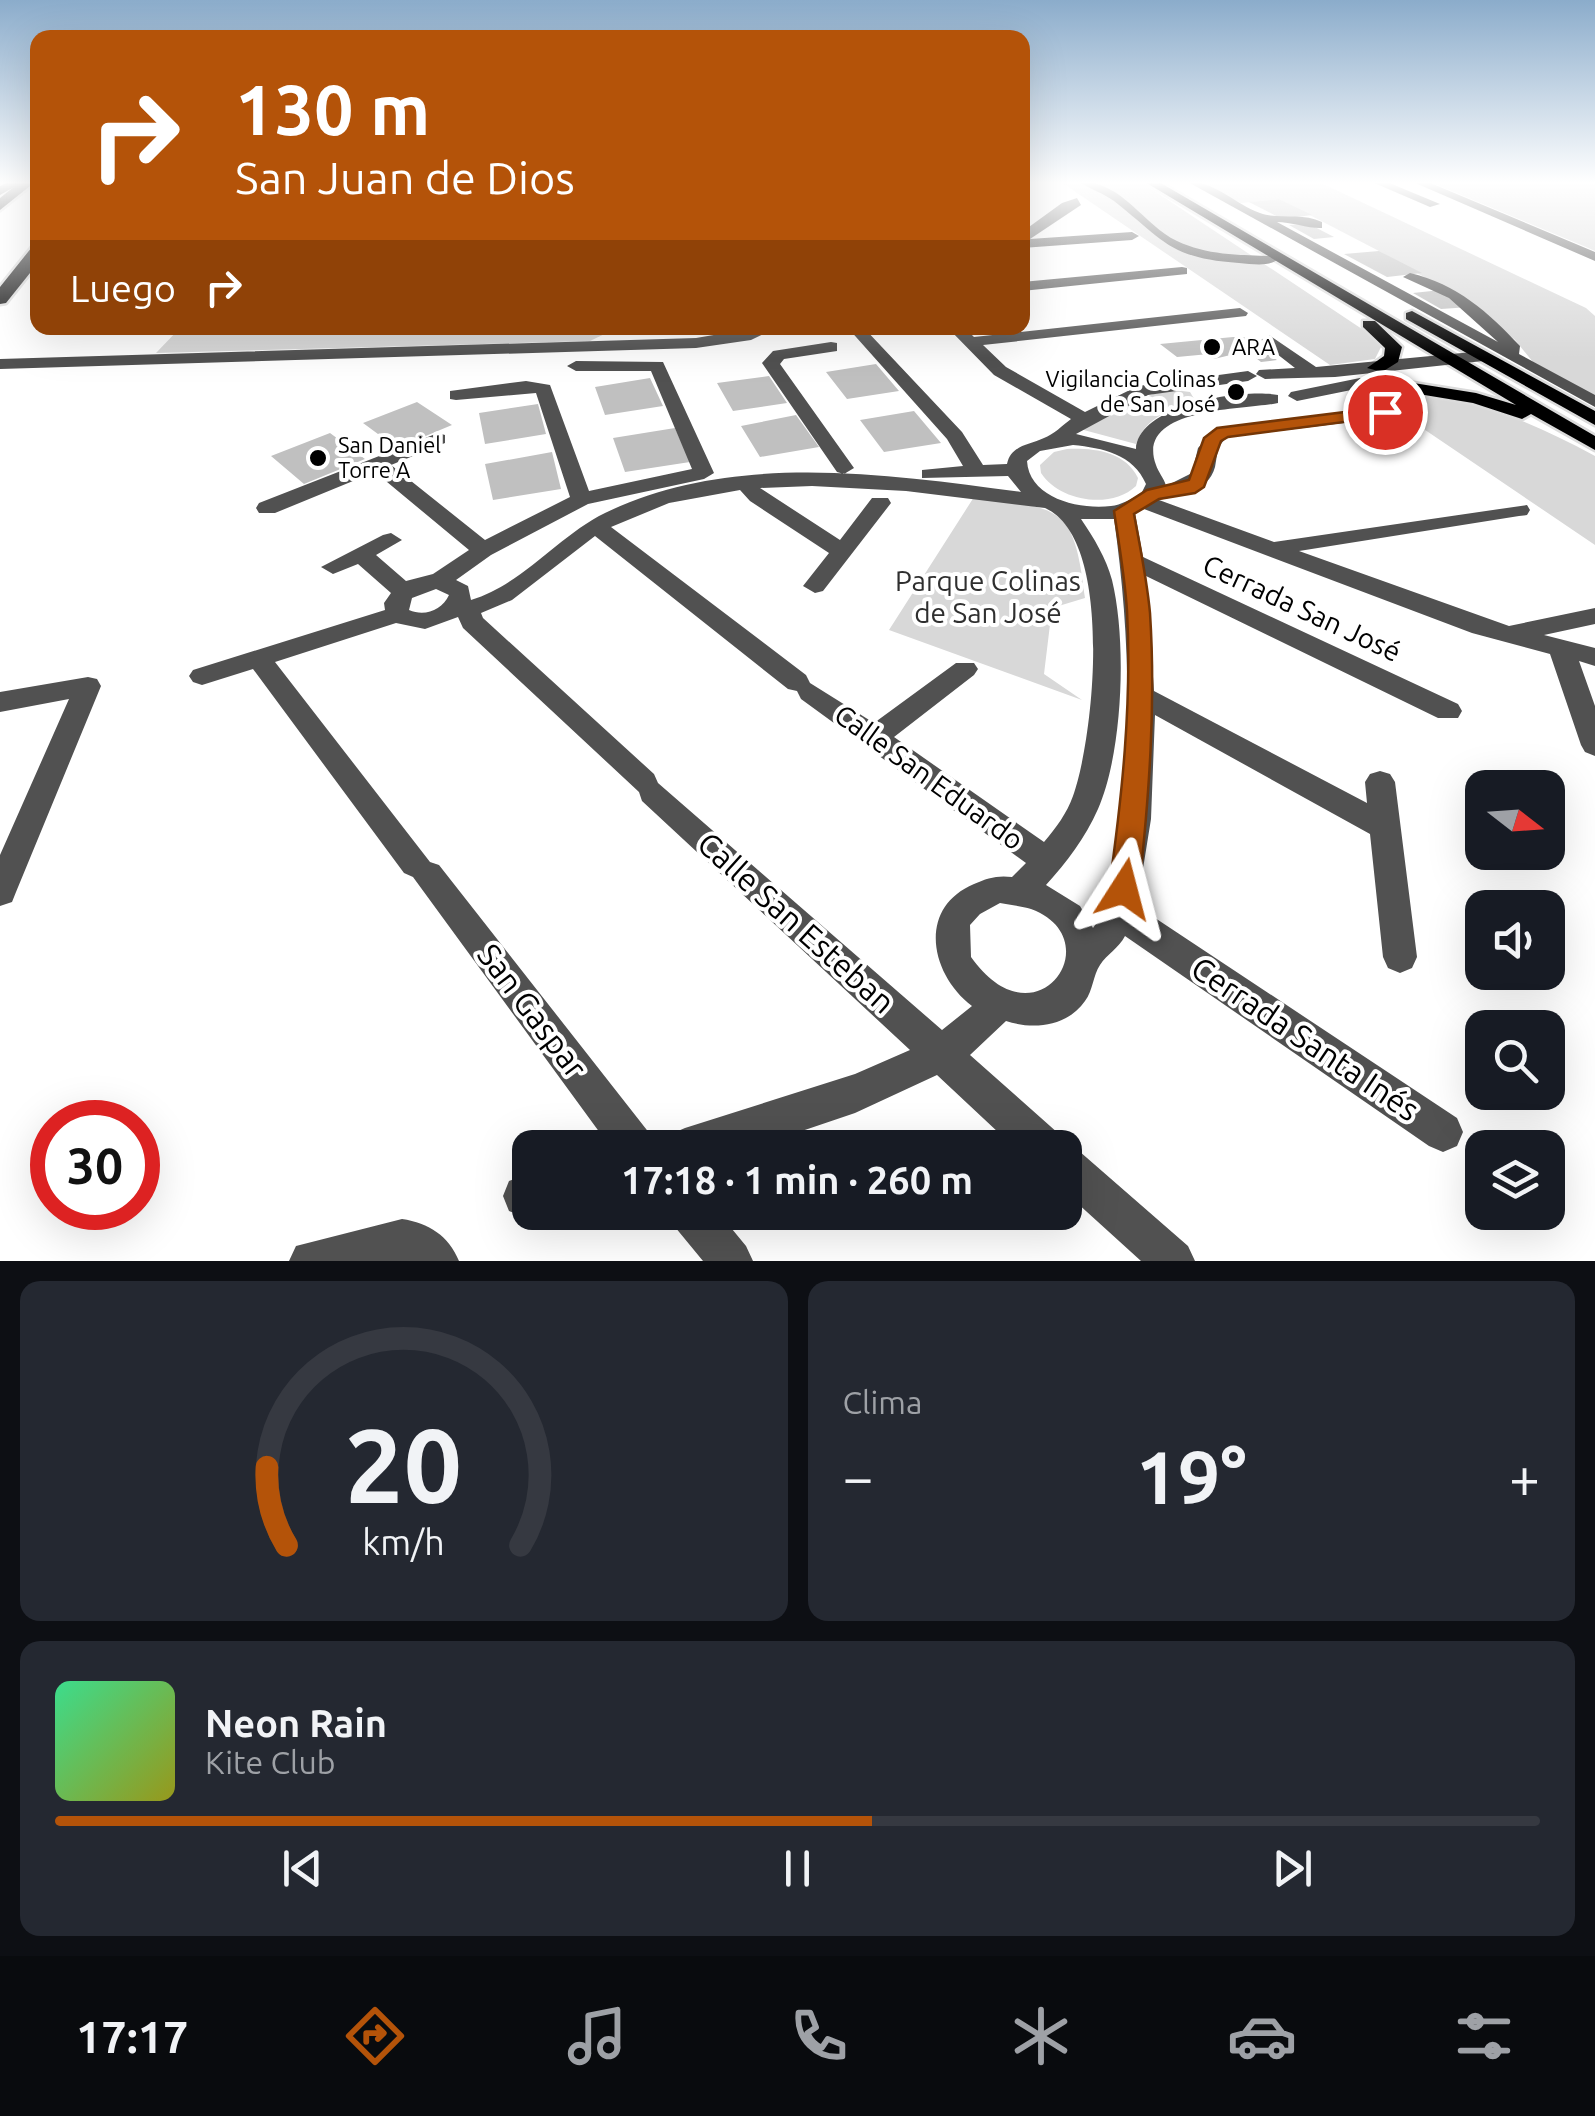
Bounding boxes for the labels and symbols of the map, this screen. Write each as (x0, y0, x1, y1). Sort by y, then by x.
place label: ARA (1232, 334, 1276, 359)
marker: ARA (1201, 336, 1223, 358)
place label: Vigilancia Colinas de San José (1046, 366, 1216, 416)
pin (1343, 370, 1428, 455)
marker: Vigilancia Colinas de San José (1225, 381, 1247, 403)
place label: San Daniel Torre A (338, 432, 441, 482)
marker: San Daniel Torre A (307, 447, 329, 469)
street label: Cerrada San José (1198, 548, 1406, 667)
park label: Parque Colinas de San José (895, 565, 1081, 628)
street label: Calle San Eduardo (829, 698, 1029, 855)
north arrow (1465, 770, 1565, 870)
street label: Calle San Esteban (691, 825, 902, 1020)
position arrow (1072, 837, 1176, 941)
street label: San Gaspar (471, 937, 595, 1084)
street label: Cerrada Santa Inés (1185, 949, 1426, 1128)
speed limit sign: 30 (30, 1100, 160, 1230)

